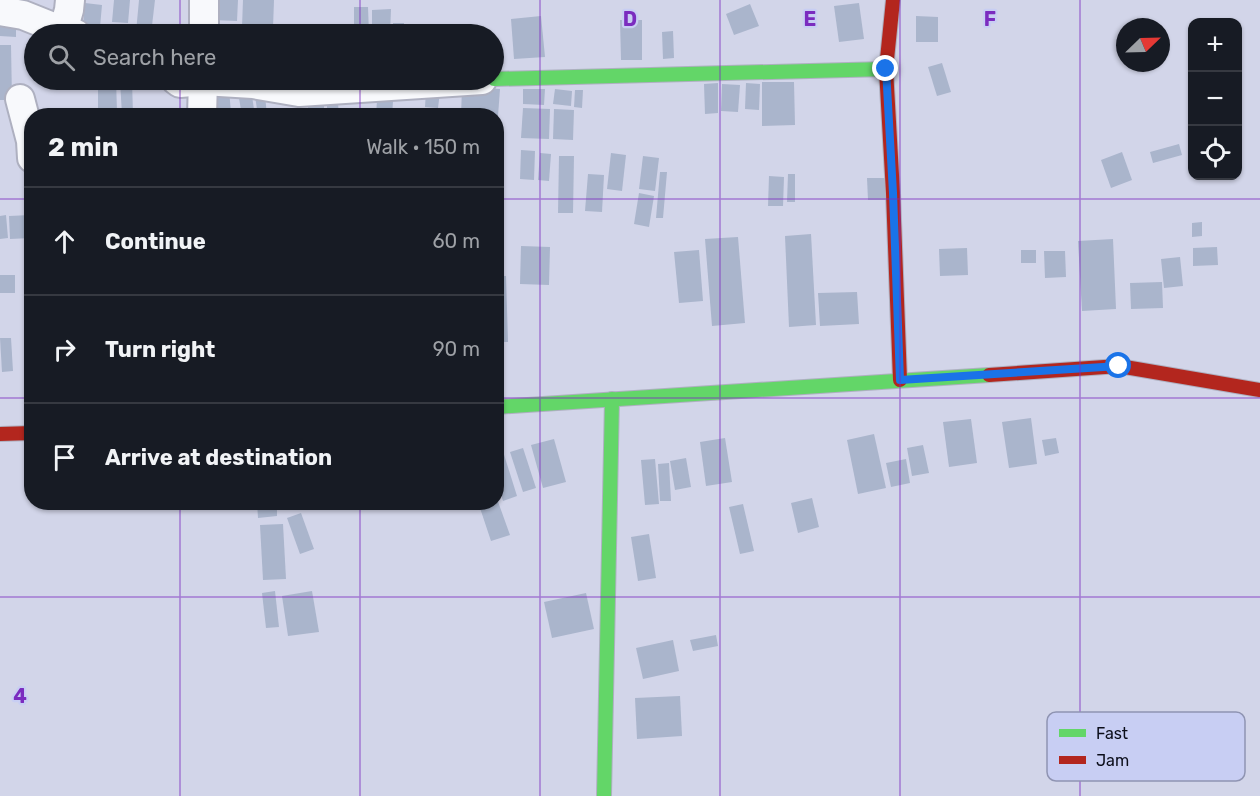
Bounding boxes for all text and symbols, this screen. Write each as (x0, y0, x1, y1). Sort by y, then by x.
text: D (623, 7, 637, 31)
text: E (804, 7, 816, 31)
text: F (984, 7, 996, 31)
north arrow (1116, 18, 1170, 72)
map controls (1188, 18, 1242, 180)
button: + (1188, 18, 1242, 72)
search box (24, 24, 504, 90)
icon: search (45, 41, 78, 74)
text: Search here (93, 44, 216, 71)
route end (872, 55, 898, 81)
button: − (1188, 72, 1242, 126)
button: locate (1188, 126, 1242, 180)
text: 2 min (48, 132, 118, 163)
text: Walk · 150 m (366, 135, 480, 159)
icon: ahead (48, 225, 81, 258)
text: Continue (105, 228, 206, 255)
text: 60 m (433, 229, 480, 253)
icon: right (48, 333, 81, 366)
text: Turn right (105, 336, 215, 363)
text: 90 m (433, 337, 480, 361)
route start (1105, 352, 1131, 378)
icon: arrive (48, 441, 81, 474)
text: Arrive at destination (105, 444, 332, 471)
text: 4 (13, 684, 27, 708)
legend (1047, 712, 1245, 781)
text: Fast (1096, 724, 1128, 743)
text: Jam (1096, 751, 1129, 770)

